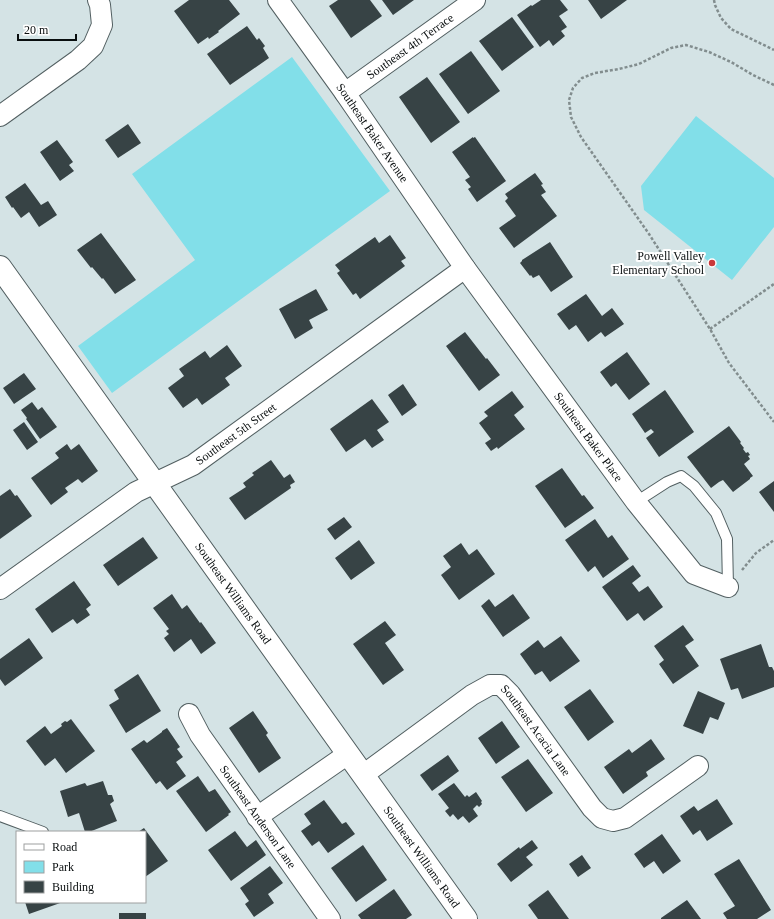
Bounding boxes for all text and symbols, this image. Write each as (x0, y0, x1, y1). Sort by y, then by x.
street label: Southeast 4th Terrace (364, 11, 456, 82)
scale bar (18, 16, 76, 42)
text: 20 m (24, 23, 49, 37)
street label: Southeast Baker Avenue (333, 81, 411, 185)
place label: Powell Valley Elementary School (612, 249, 705, 277)
marker: Powell Valley Elementary School (707, 258, 717, 268)
street label: Southeast Baker Place (551, 389, 626, 484)
street label: Southeast 5th Street (193, 400, 279, 468)
street label: Southeast Williams Road (192, 540, 274, 647)
street label: Southeast Acacia Lane (498, 682, 574, 779)
street label: Southeast Anderson Lane (217, 763, 299, 871)
street label: Southeast Williams Road (381, 803, 463, 910)
legend (16, 831, 146, 903)
text: Road (52, 840, 77, 854)
text: Park (52, 860, 74, 874)
text: Building (52, 880, 94, 894)

